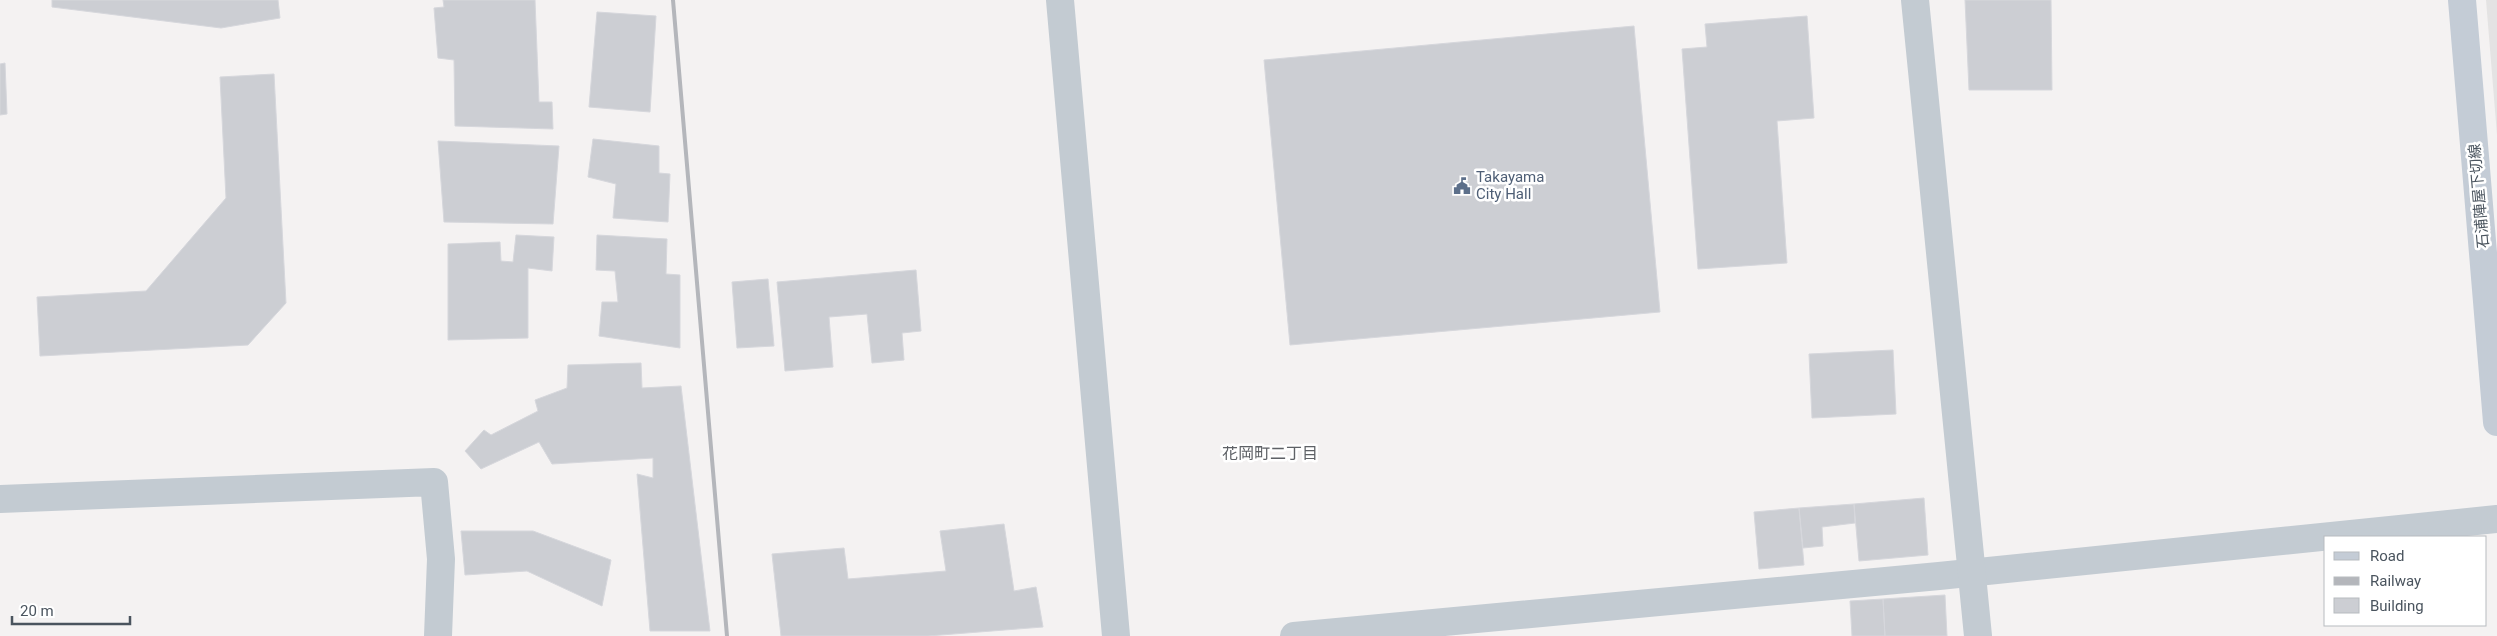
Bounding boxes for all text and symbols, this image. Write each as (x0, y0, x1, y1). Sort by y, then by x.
street label: 石浦陣屋下切線 (2465, 143, 2493, 249)
place label: Takayama City Hall (1476, 168, 1544, 203)
public building icon: Takayama City Hall (1452, 176, 1472, 196)
district label: 花岡町二丁目 (1222, 444, 1318, 463)
legend (2324, 536, 2487, 626)
text: Road (2370, 547, 2404, 565)
text: Railway (2370, 572, 2421, 590)
scale bar (12, 594, 130, 626)
text: Building (2370, 597, 2424, 615)
text: 20 m (20, 602, 54, 620)

